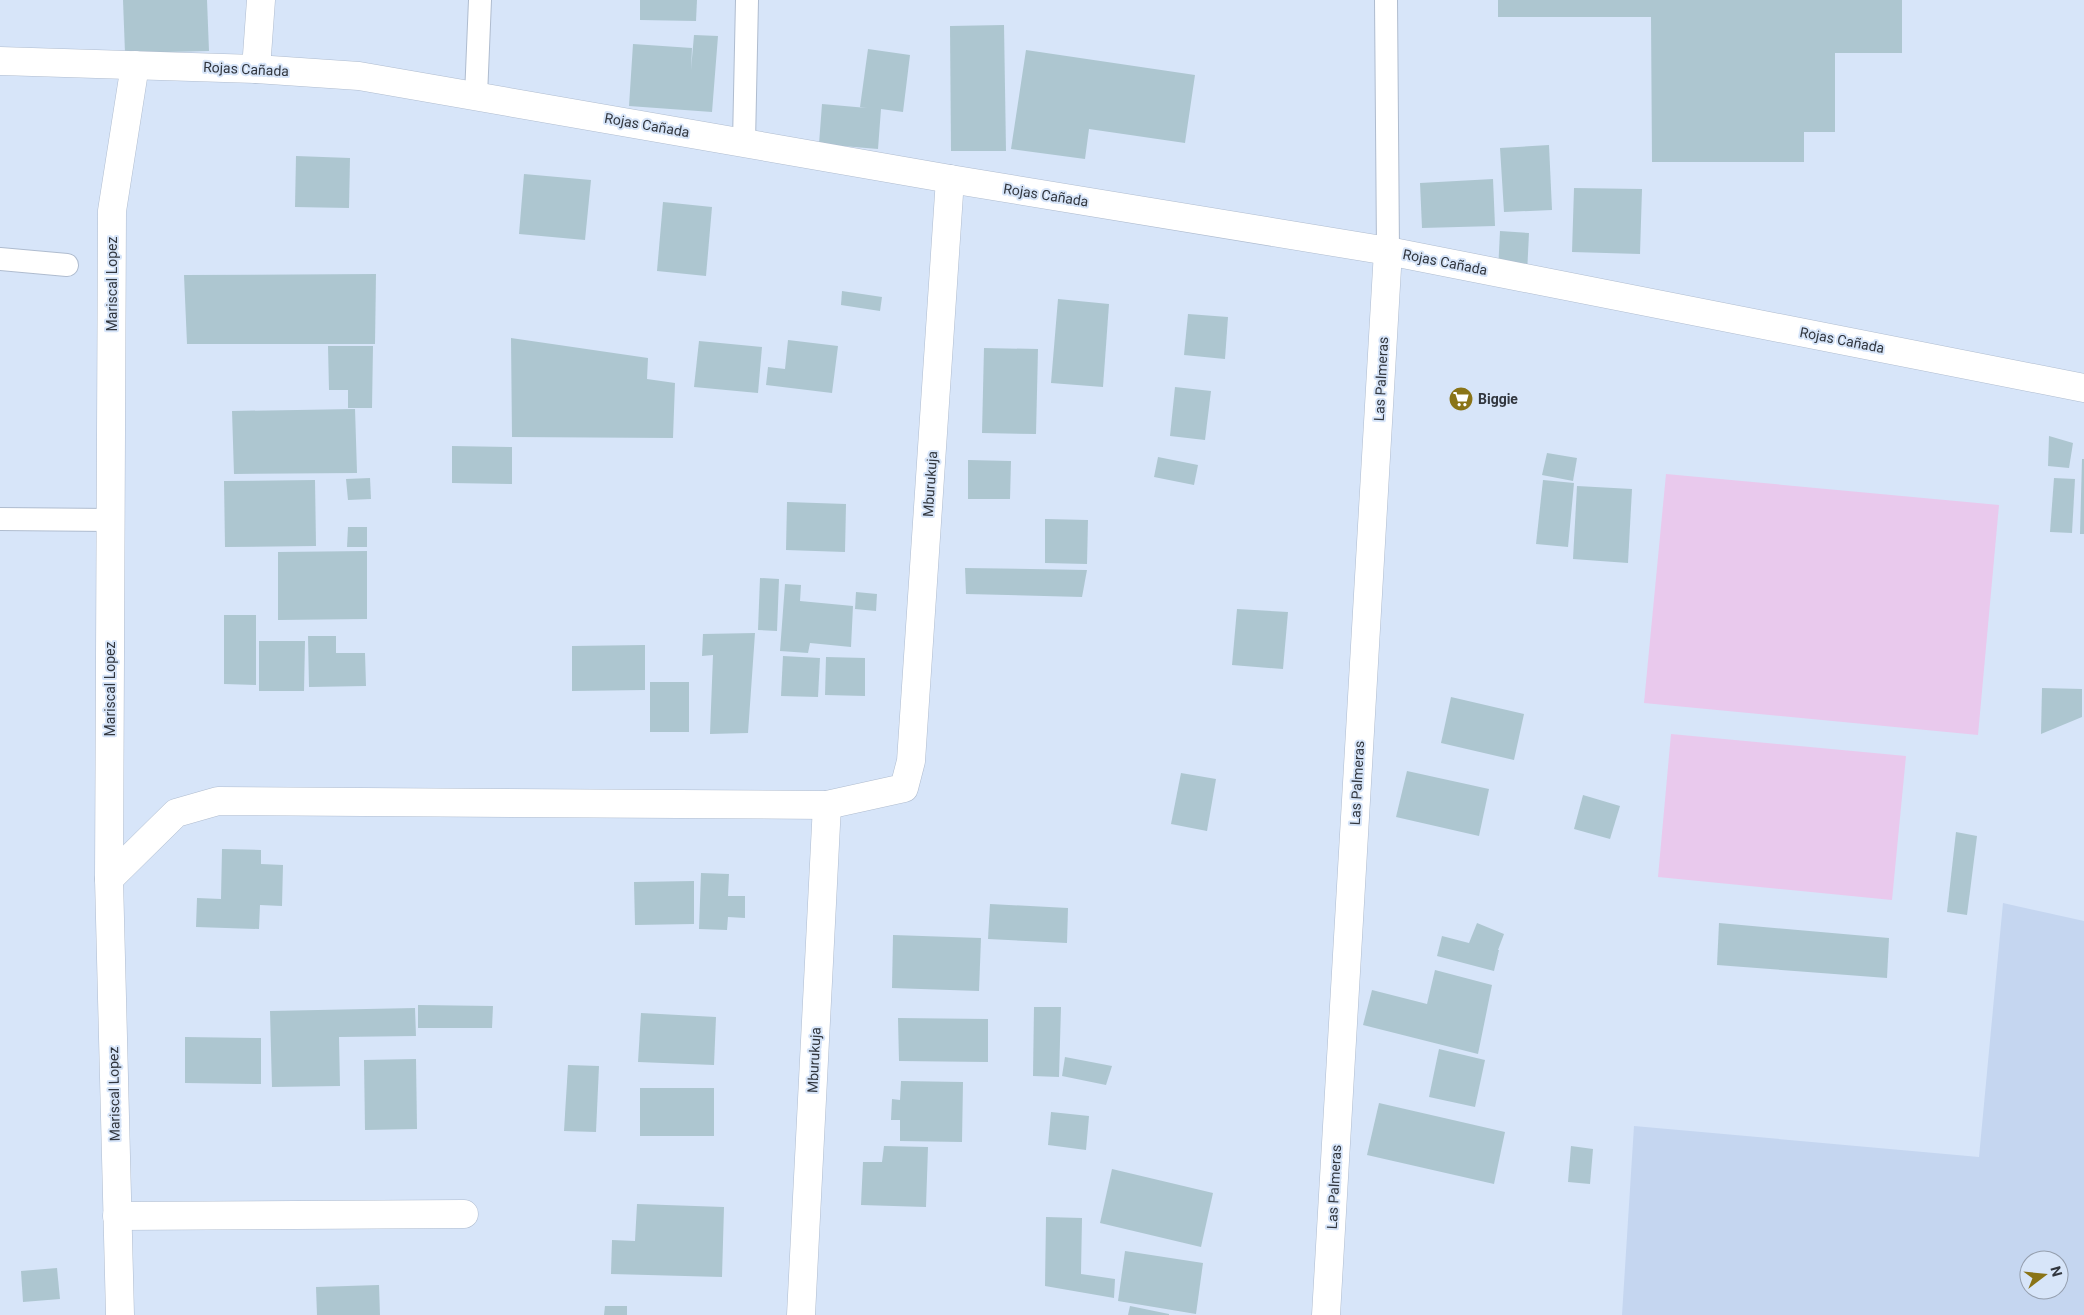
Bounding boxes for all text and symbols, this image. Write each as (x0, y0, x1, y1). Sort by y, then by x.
street label: Rojas Cañada (203, 59, 289, 79)
street label: Rojas Cañada (603, 110, 691, 140)
street label: Rojas Cañada (1002, 180, 1090, 210)
street label: Mariscal Lopez (104, 237, 120, 331)
street label: Rojas Cañada (1401, 246, 1489, 278)
street label: Rojas Cañada (1798, 324, 1886, 356)
street label: Las Palmeras (1371, 336, 1391, 422)
supermarket icon: Biggie (1448, 386, 1474, 412)
place label: Biggie (1478, 391, 1518, 407)
street label: Mburukuja (920, 450, 940, 518)
street label: Mariscal Lopez (102, 642, 118, 736)
street label: Las Palmeras (1347, 740, 1367, 826)
street label: Mburukuja (804, 1027, 824, 1093)
street label: Mariscal Lopez (105, 1046, 123, 1142)
street label: Las Palmeras (1324, 1144, 1344, 1230)
north arrow (2019, 1250, 2069, 1300)
text: N (2047, 1264, 2066, 1278)

